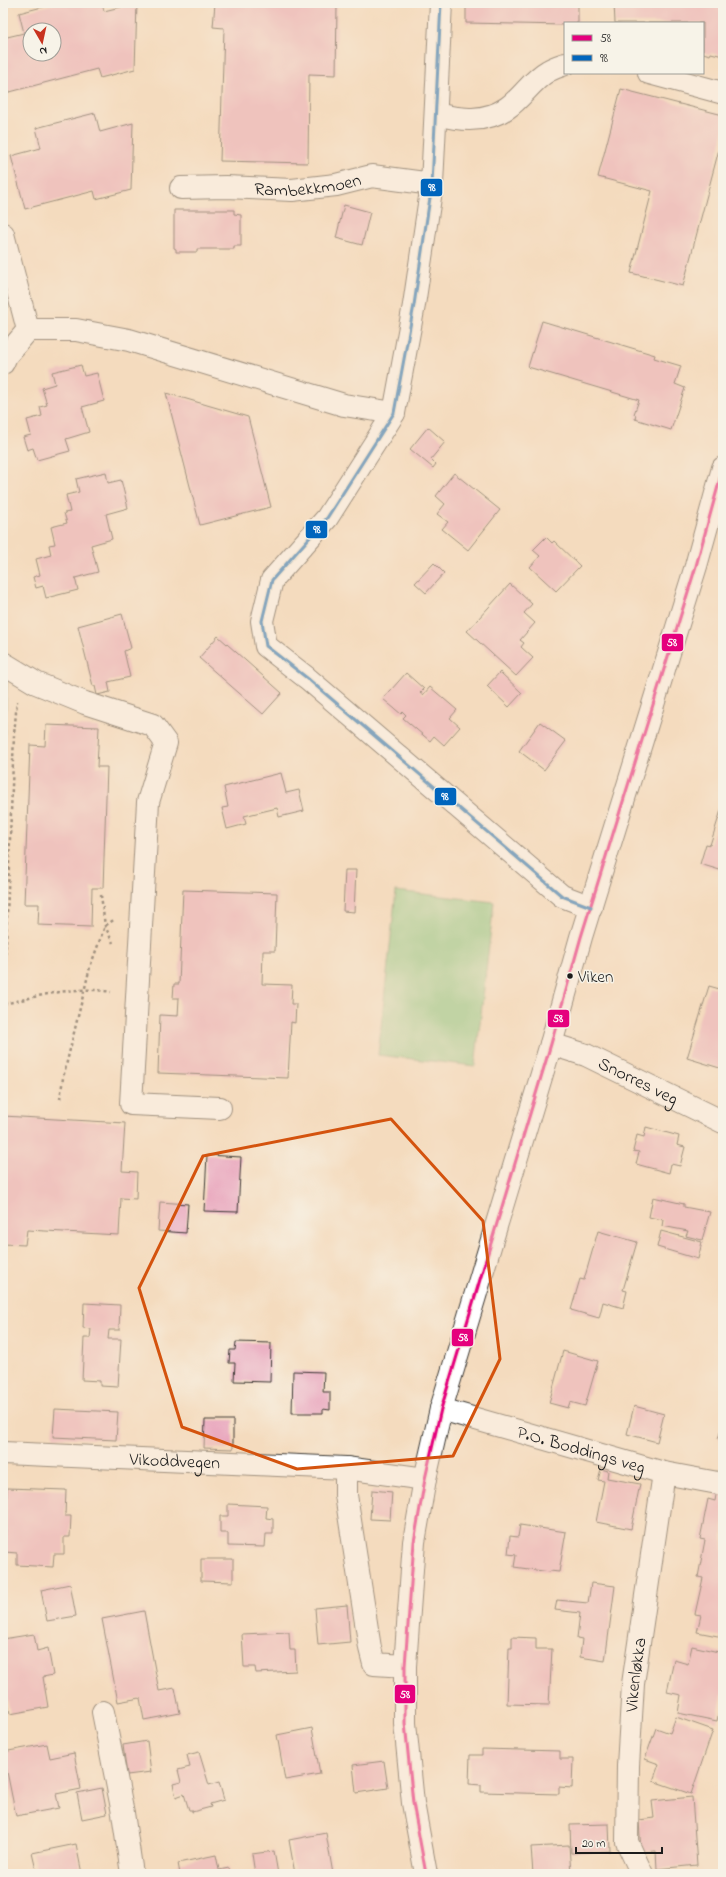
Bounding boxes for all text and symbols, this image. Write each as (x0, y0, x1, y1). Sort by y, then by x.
north arrow (22, 22, 62, 62)
legend (564, 22, 704, 74)
text: 58 (600, 30, 612, 48)
text: N (38, 42, 48, 59)
text: 98 (600, 50, 609, 68)
street label: Rambekkmoen (254, 168, 364, 205)
line badge: 98 (420, 178, 443, 197)
text: 98 (427, 180, 437, 196)
line badge: 98 (305, 520, 328, 539)
text: 98 (312, 522, 322, 538)
line badge: 58 (661, 633, 684, 652)
text: 58 (667, 635, 678, 651)
line badge: 98 (434, 787, 457, 806)
text: 98 (440, 789, 450, 805)
place label: Viken (577, 965, 613, 990)
marker: Viken (565, 971, 575, 981)
line badge: 58 (547, 1009, 570, 1028)
text: 58 (553, 1011, 564, 1027)
street label: Snorres veg (593, 1052, 682, 1114)
line badge: 58 (451, 1328, 474, 1347)
text: 58 (458, 1330, 469, 1346)
street label: P.O. Boddings veg (514, 1420, 648, 1483)
street label: Vikoddvegen (128, 1447, 221, 1478)
street label: Vikenløkka (620, 1636, 655, 1714)
line badge: 58 (394, 1684, 416, 1704)
text: 58 (400, 1687, 411, 1703)
scale bar (576, 1829, 662, 1855)
text: 20 m (582, 1835, 605, 1853)

